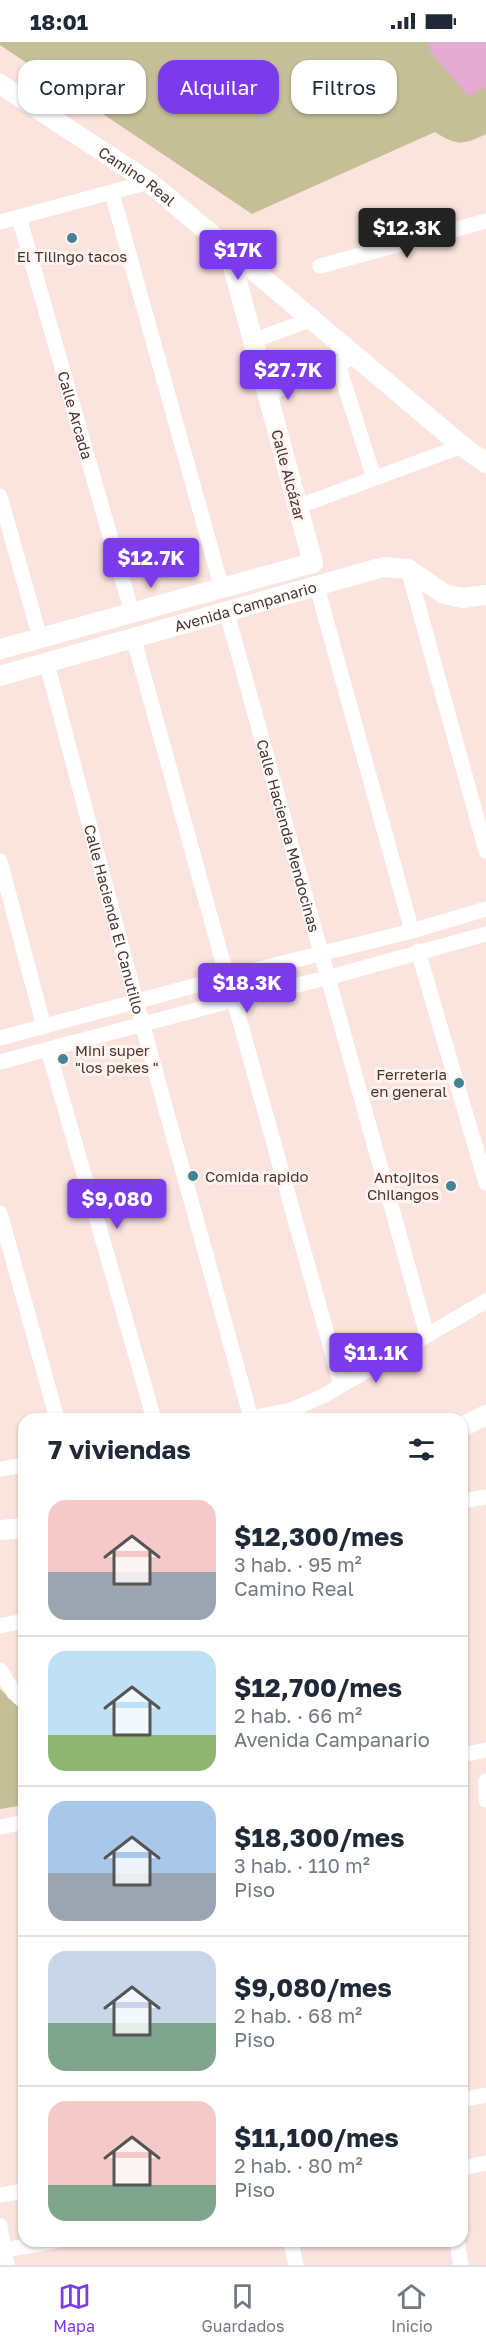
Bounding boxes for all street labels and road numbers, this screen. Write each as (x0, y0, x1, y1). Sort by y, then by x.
street label: Camino Real (95, 142, 179, 209)
street label: Calle Arcada (54, 369, 97, 461)
street label: Calle Alcázar (268, 427, 310, 523)
street label: Avenida Campanario (172, 577, 318, 635)
street label: Calle Hacienda Mendocinas (253, 737, 324, 934)
street label: Calle Hacienda El Canutillo (81, 822, 148, 1016)

